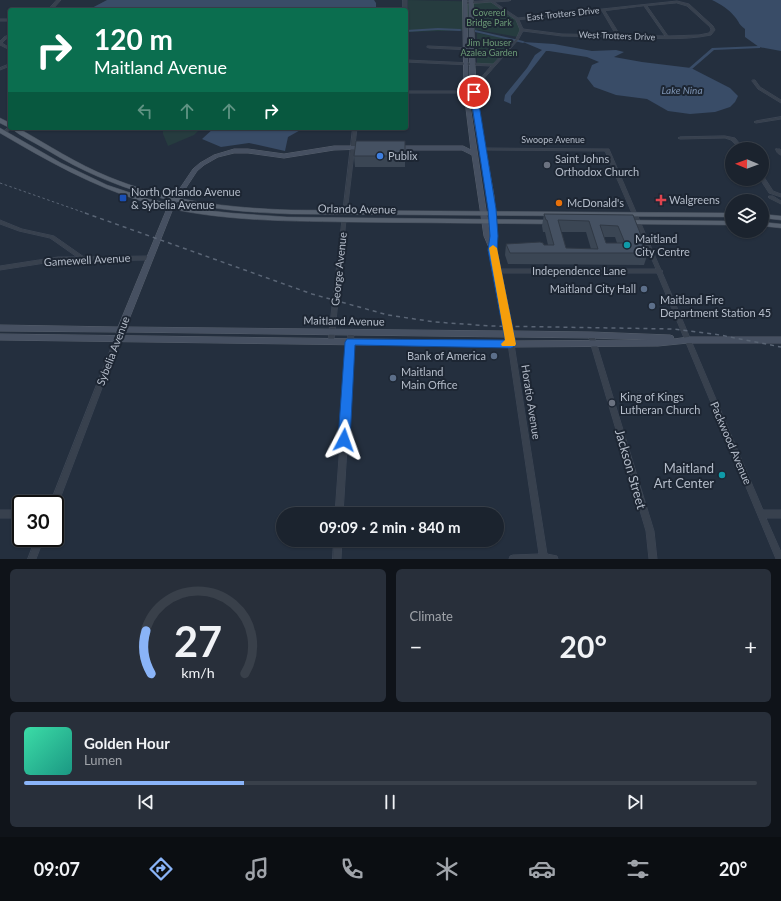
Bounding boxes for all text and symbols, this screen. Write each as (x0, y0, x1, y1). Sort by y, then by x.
street label: East Trotters Drive (526, 4, 600, 23)
park label: Covered Bridge Park (466, 7, 512, 28)
text: 120 m (94, 22, 173, 56)
icon: right (28, 24, 80, 76)
street label: West Trotters Drive (578, 29, 656, 42)
park label: Jim Houser Azalea Garden (460, 37, 518, 58)
text: Maitland Avenue (94, 56, 227, 78)
pin (457, 75, 491, 109)
icon: arrive (463, 81, 485, 103)
water label: Lake Nina (661, 84, 703, 96)
icon: left (134, 100, 156, 122)
icon: ahead (176, 100, 198, 122)
icon: ahead (218, 100, 240, 122)
icon: right (260, 100, 282, 122)
street label: Swoope Avenue (521, 134, 585, 145)
north arrow (725, 142, 769, 186)
map controls (725, 142, 769, 238)
place label: Publix (388, 149, 418, 162)
marker: Publix (375, 151, 385, 161)
place label: Saint Johns Orthodox Church (555, 152, 639, 178)
marker: Saint Johns Orthodox Church (542, 160, 552, 170)
place label: North Orlando Avenue & Sybelia Avenue (131, 185, 241, 211)
marker: North Orlando Avenue & Sybelia Avenue (118, 193, 128, 203)
place label: Walgreens (669, 193, 720, 206)
button: layers (725, 194, 769, 238)
marker: Walgreens (656, 195, 666, 205)
place label: McDonald's (567, 196, 624, 209)
marker: McDonald's (554, 198, 564, 208)
street label: Orlando Avenue (318, 201, 396, 216)
street label: George Avenue (328, 231, 349, 307)
place label: Maitland City Centre (635, 232, 690, 258)
marker: Maitland City Centre (622, 240, 632, 250)
street label: Gamewell Avenue (43, 251, 131, 268)
street label: Independence Lane (532, 264, 626, 277)
place label: Maitland City Hall (550, 282, 636, 295)
marker: Maitland City Hall (639, 284, 649, 294)
place label: Maitland Fire Department Station 45 (660, 293, 771, 319)
marker: Maitland Fire Department Station 45 (647, 301, 657, 311)
street label: Maitland Avenue (303, 313, 385, 328)
street label: Sybelia Avenue (93, 314, 132, 387)
place label: Bank of America (407, 349, 486, 362)
marker: Bank of America (489, 351, 499, 361)
street label: Horatio Avenue (519, 364, 544, 440)
place label: Maitland Main Office (401, 365, 458, 391)
marker: Maitland Main Office (388, 373, 398, 383)
place label: King of Kings Lutheran Church (620, 390, 700, 416)
marker: King of Kings Lutheran Church (607, 398, 617, 408)
street label: Packwood Avenue (708, 399, 755, 486)
position arrow (323, 419, 365, 461)
street label: Jackson Street (612, 427, 650, 511)
place label: Maitland Art Center (654, 460, 714, 491)
marker: Maitland Art Center (717, 470, 727, 480)
speed limit sign: 30 (12, 495, 64, 547)
text: 09:09 · 2 min · 840 m (320, 518, 460, 536)
text: Climate (410, 608, 453, 624)
text: 27 (174, 615, 222, 665)
text: 20° (560, 628, 607, 664)
text: − (410, 633, 422, 660)
text: + (744, 633, 757, 660)
text: km/h (181, 663, 214, 680)
text: Golden Hour (84, 734, 170, 752)
text: Lumen (84, 752, 122, 768)
icon: previous (135, 791, 157, 813)
icon: pause (379, 791, 401, 813)
icon: next (624, 791, 646, 813)
icon: directions (147, 855, 175, 883)
icon: music (243, 855, 271, 883)
icon: phone (338, 855, 366, 883)
icon: climate (433, 855, 461, 883)
icon: car (528, 855, 556, 883)
icon: filters (624, 855, 652, 883)
text: 09:07 (34, 858, 80, 880)
text: 20° (719, 858, 747, 880)

